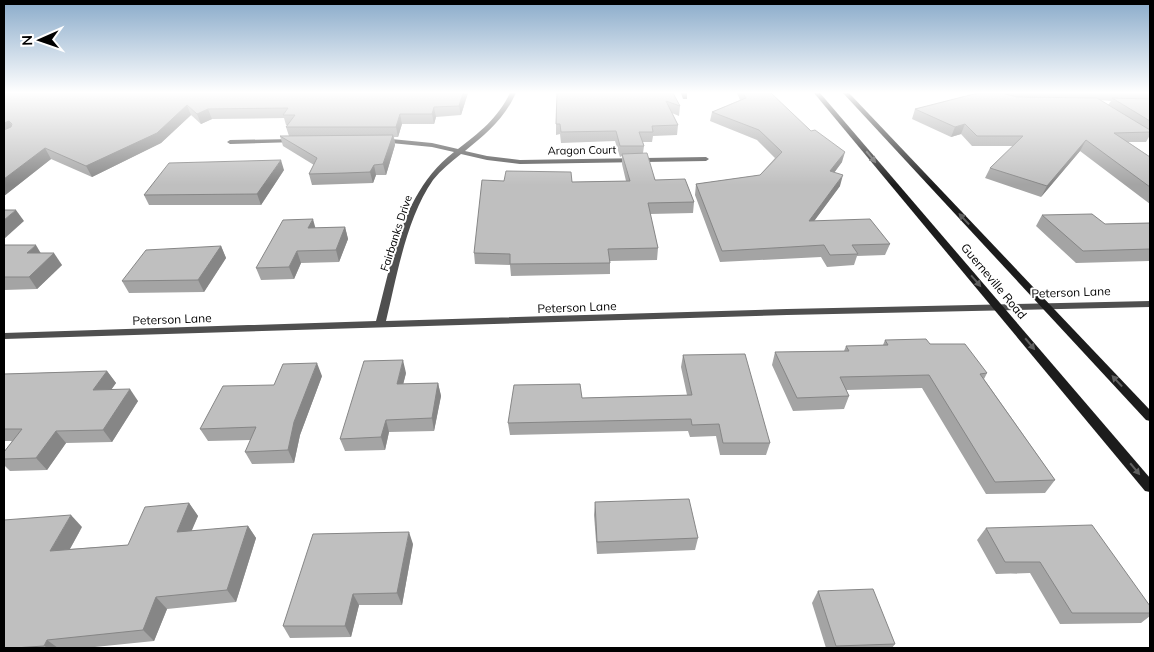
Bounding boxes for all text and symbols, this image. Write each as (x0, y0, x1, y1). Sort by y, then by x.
north arrow (15, 15, 65, 65)
text: N (18, 35, 36, 46)
street label: Aragon Court (548, 142, 617, 158)
one-way arrow (866, 150, 877, 163)
street label: Fairbanks Drive (377, 193, 415, 273)
one-way arrow (958, 213, 970, 225)
street label: Guerneville Road (958, 240, 1030, 322)
one-way arrow (970, 275, 982, 287)
street label: Peterson Lane (1031, 283, 1111, 301)
street label: Peterson Lane (537, 298, 617, 316)
street label: Peterson Lane (132, 310, 212, 328)
one-way arrow (1024, 338, 1036, 350)
one-way arrow (1111, 376, 1123, 388)
one-way arrow (1129, 462, 1140, 475)

